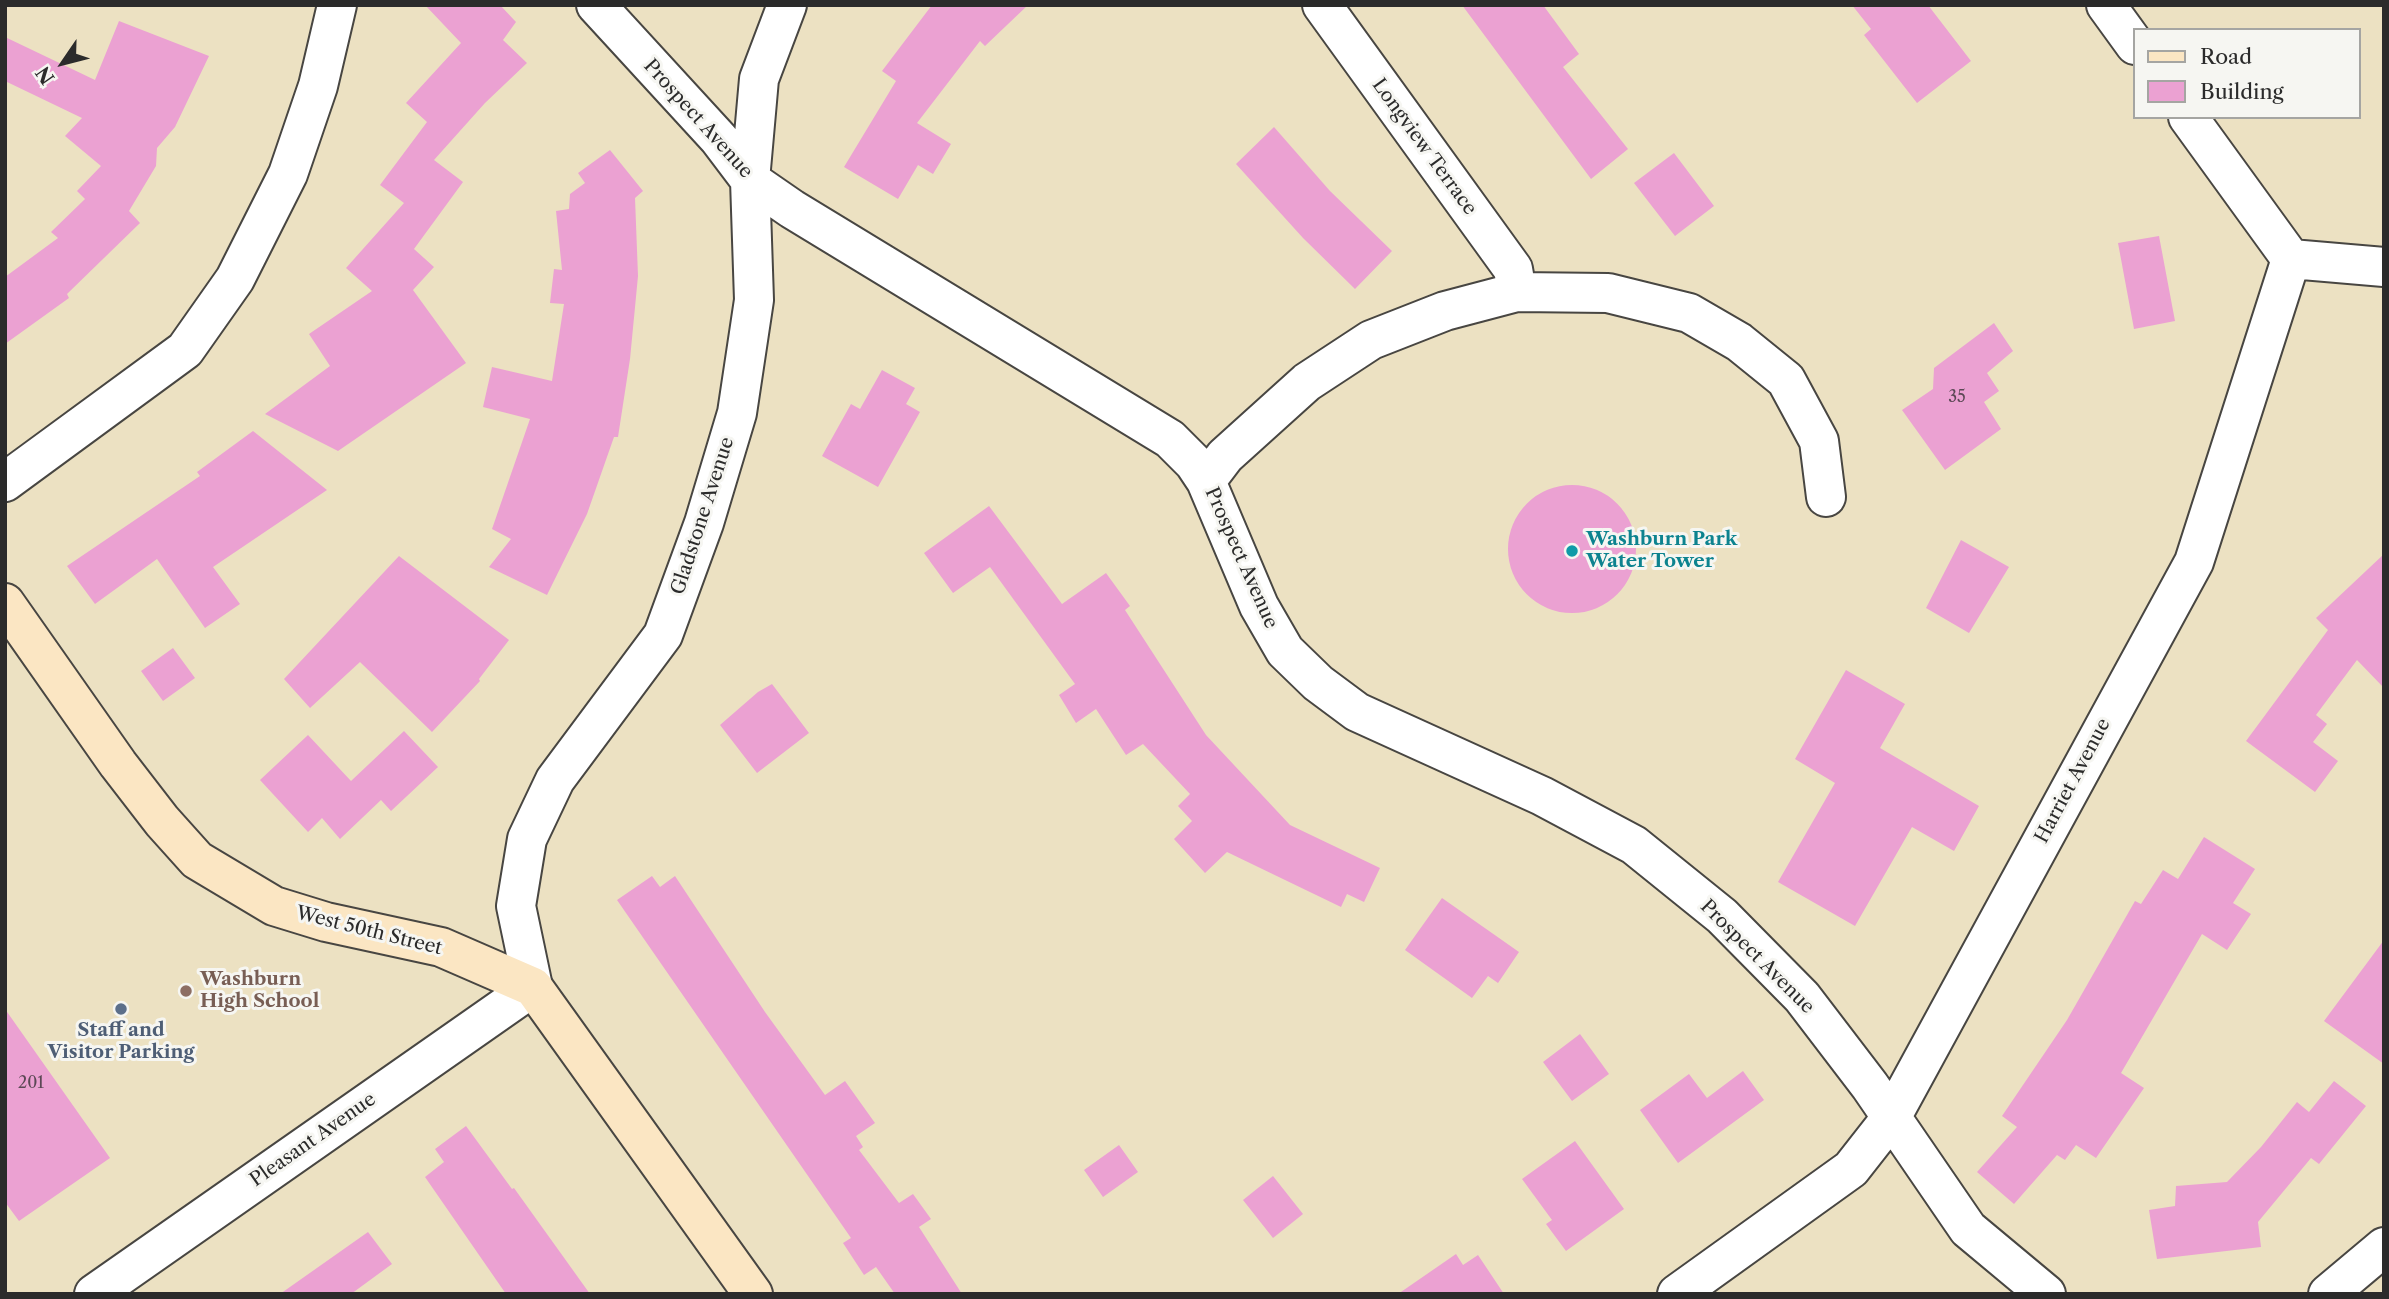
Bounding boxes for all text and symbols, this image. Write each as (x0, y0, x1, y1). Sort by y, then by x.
north arrow (28, 28, 98, 98)
legend (2134, 28, 2361, 119)
text: Road (2200, 44, 2252, 69)
street label: Prospect Avenue (639, 55, 757, 183)
text: N (31, 62, 60, 89)
street label: Longview Terrace (1367, 74, 1481, 220)
text: Building (2200, 79, 2284, 104)
house number: 35 (1948, 387, 1966, 407)
street label: Gladstone Avenue (667, 434, 739, 598)
street label: Prospect Avenue (1200, 484, 1282, 632)
place label: Washburn Park Water Tower (1586, 529, 1737, 573)
marker: Washburn Park Water Tower (1564, 543, 1580, 559)
street label: Harriet Avenue (2031, 715, 2115, 847)
street label: Prospect Avenue (1695, 895, 1819, 1019)
street label: West 50th Street (294, 902, 444, 960)
place label: Washburn High School (200, 969, 319, 1013)
marker: Washburn High School (178, 983, 194, 999)
marker: Staff and Visitor Parking (113, 1001, 129, 1017)
place label: Staff and Visitor Parking (48, 1020, 194, 1064)
house number: 201 (18, 1073, 44, 1093)
street label: Pleasant Avenue (246, 1088, 380, 1192)

